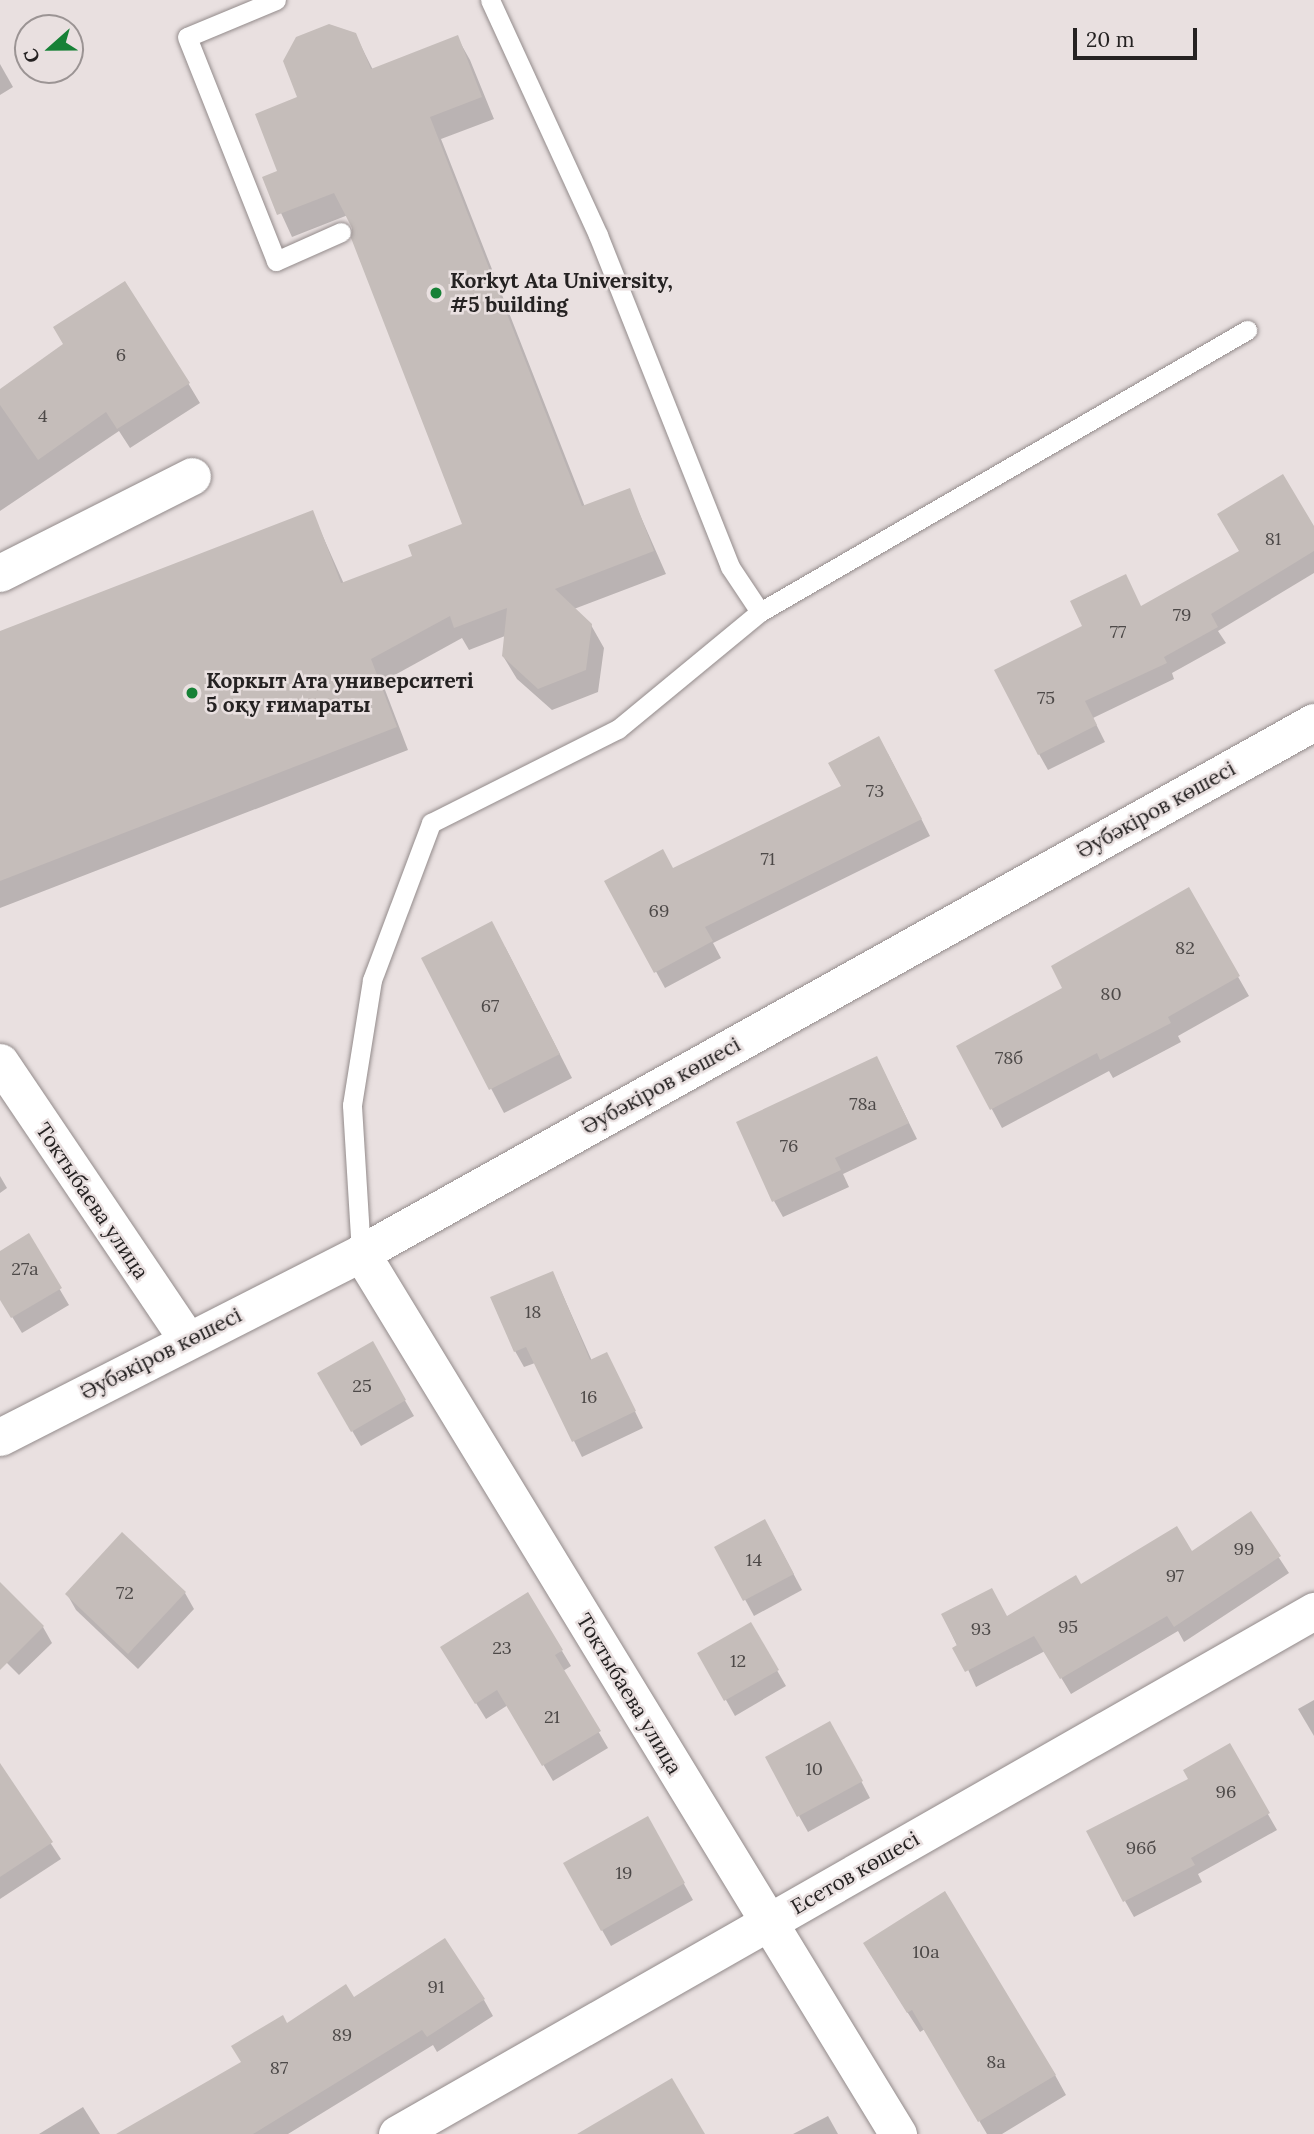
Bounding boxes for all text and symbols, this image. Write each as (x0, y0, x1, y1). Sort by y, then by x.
north arrow (14, 14, 84, 84)
scale bar (1076, 14, 1200, 58)
text: 20 m (1086, 26, 1135, 53)
text: С (18, 45, 45, 66)
place label: Korkyt Ata University, #5 building (450, 268, 673, 318)
marker: Korkyt Ata University, #5 building (428, 285, 444, 301)
house number: 6 (116, 344, 126, 366)
house number: 4 (38, 405, 48, 427)
house number: 81 (1265, 528, 1281, 550)
house number: 79 (1173, 604, 1191, 626)
house number: 77 (1110, 621, 1126, 643)
place label: Коркыт Ата университеті 5 оқу ғимараты (206, 668, 474, 718)
marker: Коркыт Ата университеті 5 оқу ғимараты (184, 685, 200, 701)
house number: 75 (1037, 687, 1055, 709)
street label: Әубәкіров көшесі (1072, 756, 1240, 864)
house number: 73 (866, 780, 884, 802)
house number: 71 (761, 848, 775, 870)
house number: 69 (649, 900, 669, 922)
house number: 82 (1175, 937, 1195, 959)
house number: 80 (1100, 983, 1122, 1005)
house number: 67 (481, 995, 499, 1017)
street label: Әубәкіров көшесі (577, 1032, 745, 1140)
house number: 78б (995, 1047, 1023, 1069)
house number: 78а (849, 1093, 877, 1115)
street label: Токтыбаева улица (30, 1118, 154, 1284)
house number: 76 (780, 1135, 798, 1157)
house number: 27а (11, 1258, 39, 1280)
house number: 18 (525, 1301, 541, 1323)
street label: Әубәкіров көшесі (76, 1302, 246, 1406)
house number: 25 (352, 1375, 372, 1397)
house number: 16 (581, 1386, 597, 1408)
house number: 99 (1234, 1538, 1254, 1560)
house number: 14 (746, 1549, 762, 1571)
house number: 97 (1166, 1565, 1184, 1587)
house number: 72 (116, 1582, 134, 1604)
street label: Токтыбаева улица (571, 1609, 687, 1779)
house number: 95 (1058, 1616, 1078, 1638)
house number: 93 (971, 1618, 991, 1640)
house number: 23 (492, 1637, 512, 1659)
house number: 12 (730, 1650, 746, 1672)
house number: 21 (544, 1706, 560, 1728)
house number: 10 (805, 1758, 823, 1780)
house number: 96 (1216, 1781, 1236, 1803)
street label: Есетов көшесі (786, 1826, 924, 1920)
house number: 96б (1126, 1837, 1156, 1859)
house number: 19 (616, 1862, 632, 1884)
house number: 10а (912, 1941, 940, 1963)
house number: 91 (428, 1976, 444, 1998)
house number: 89 (332, 2024, 352, 2046)
house number: 8а (986, 2051, 1006, 2073)
house number: 87 (270, 2057, 288, 2079)

